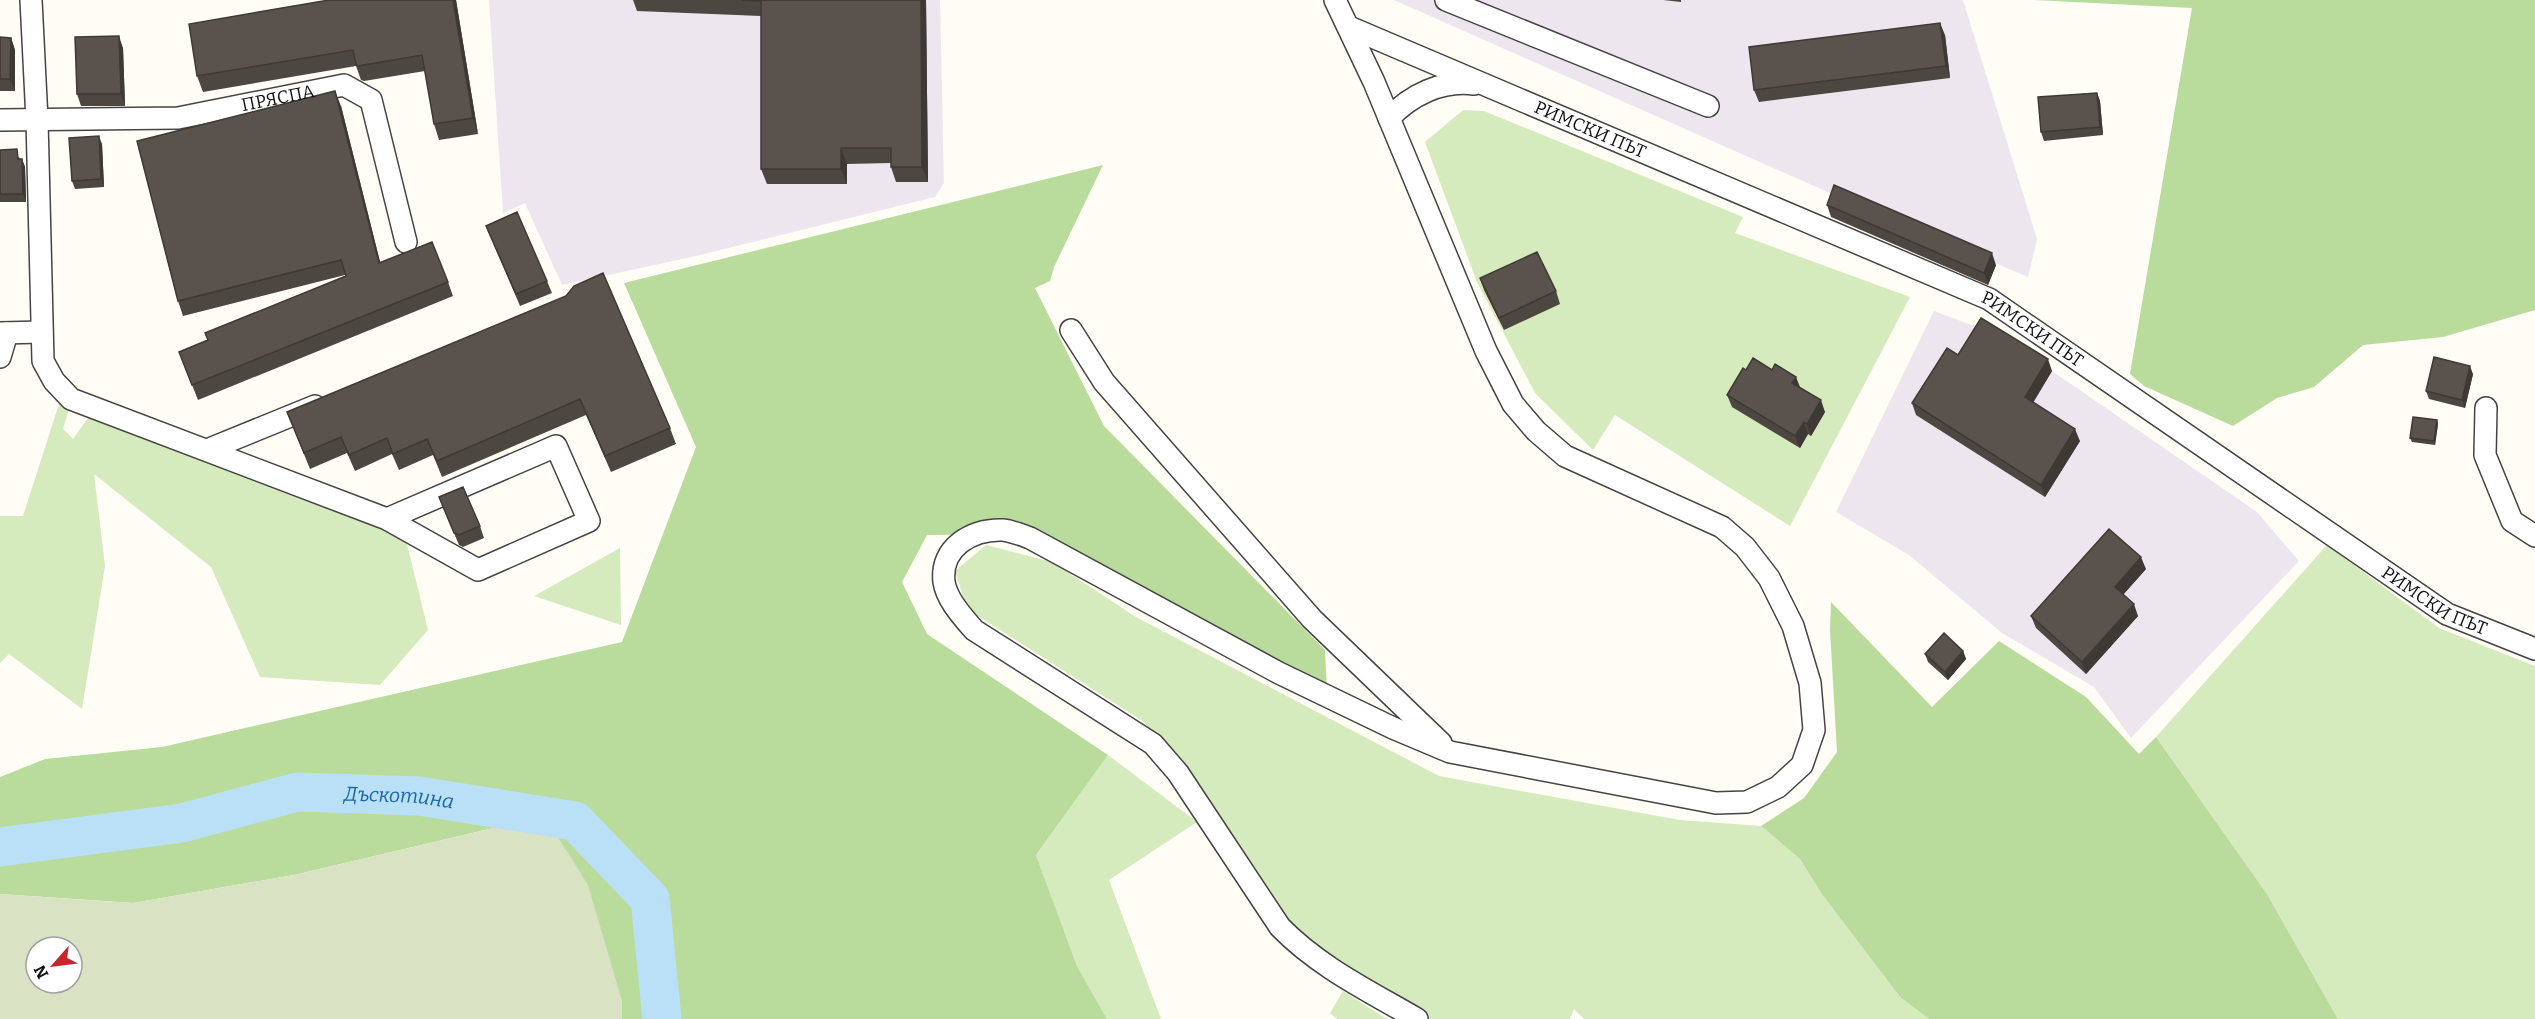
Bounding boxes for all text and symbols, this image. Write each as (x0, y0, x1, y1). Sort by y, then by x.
street label: ПРЯСПА (240, 80, 317, 116)
street label: РИМСКИ ПЪТ (1531, 96, 1650, 163)
street label: РИМСКИ ПЪТ (1978, 286, 2088, 372)
street label: РИМСКИ ПЪТ (2377, 561, 2491, 640)
water label: Дъскотина (342, 781, 456, 813)
north arrow (24, 935, 84, 995)
text: N (30, 962, 52, 982)

